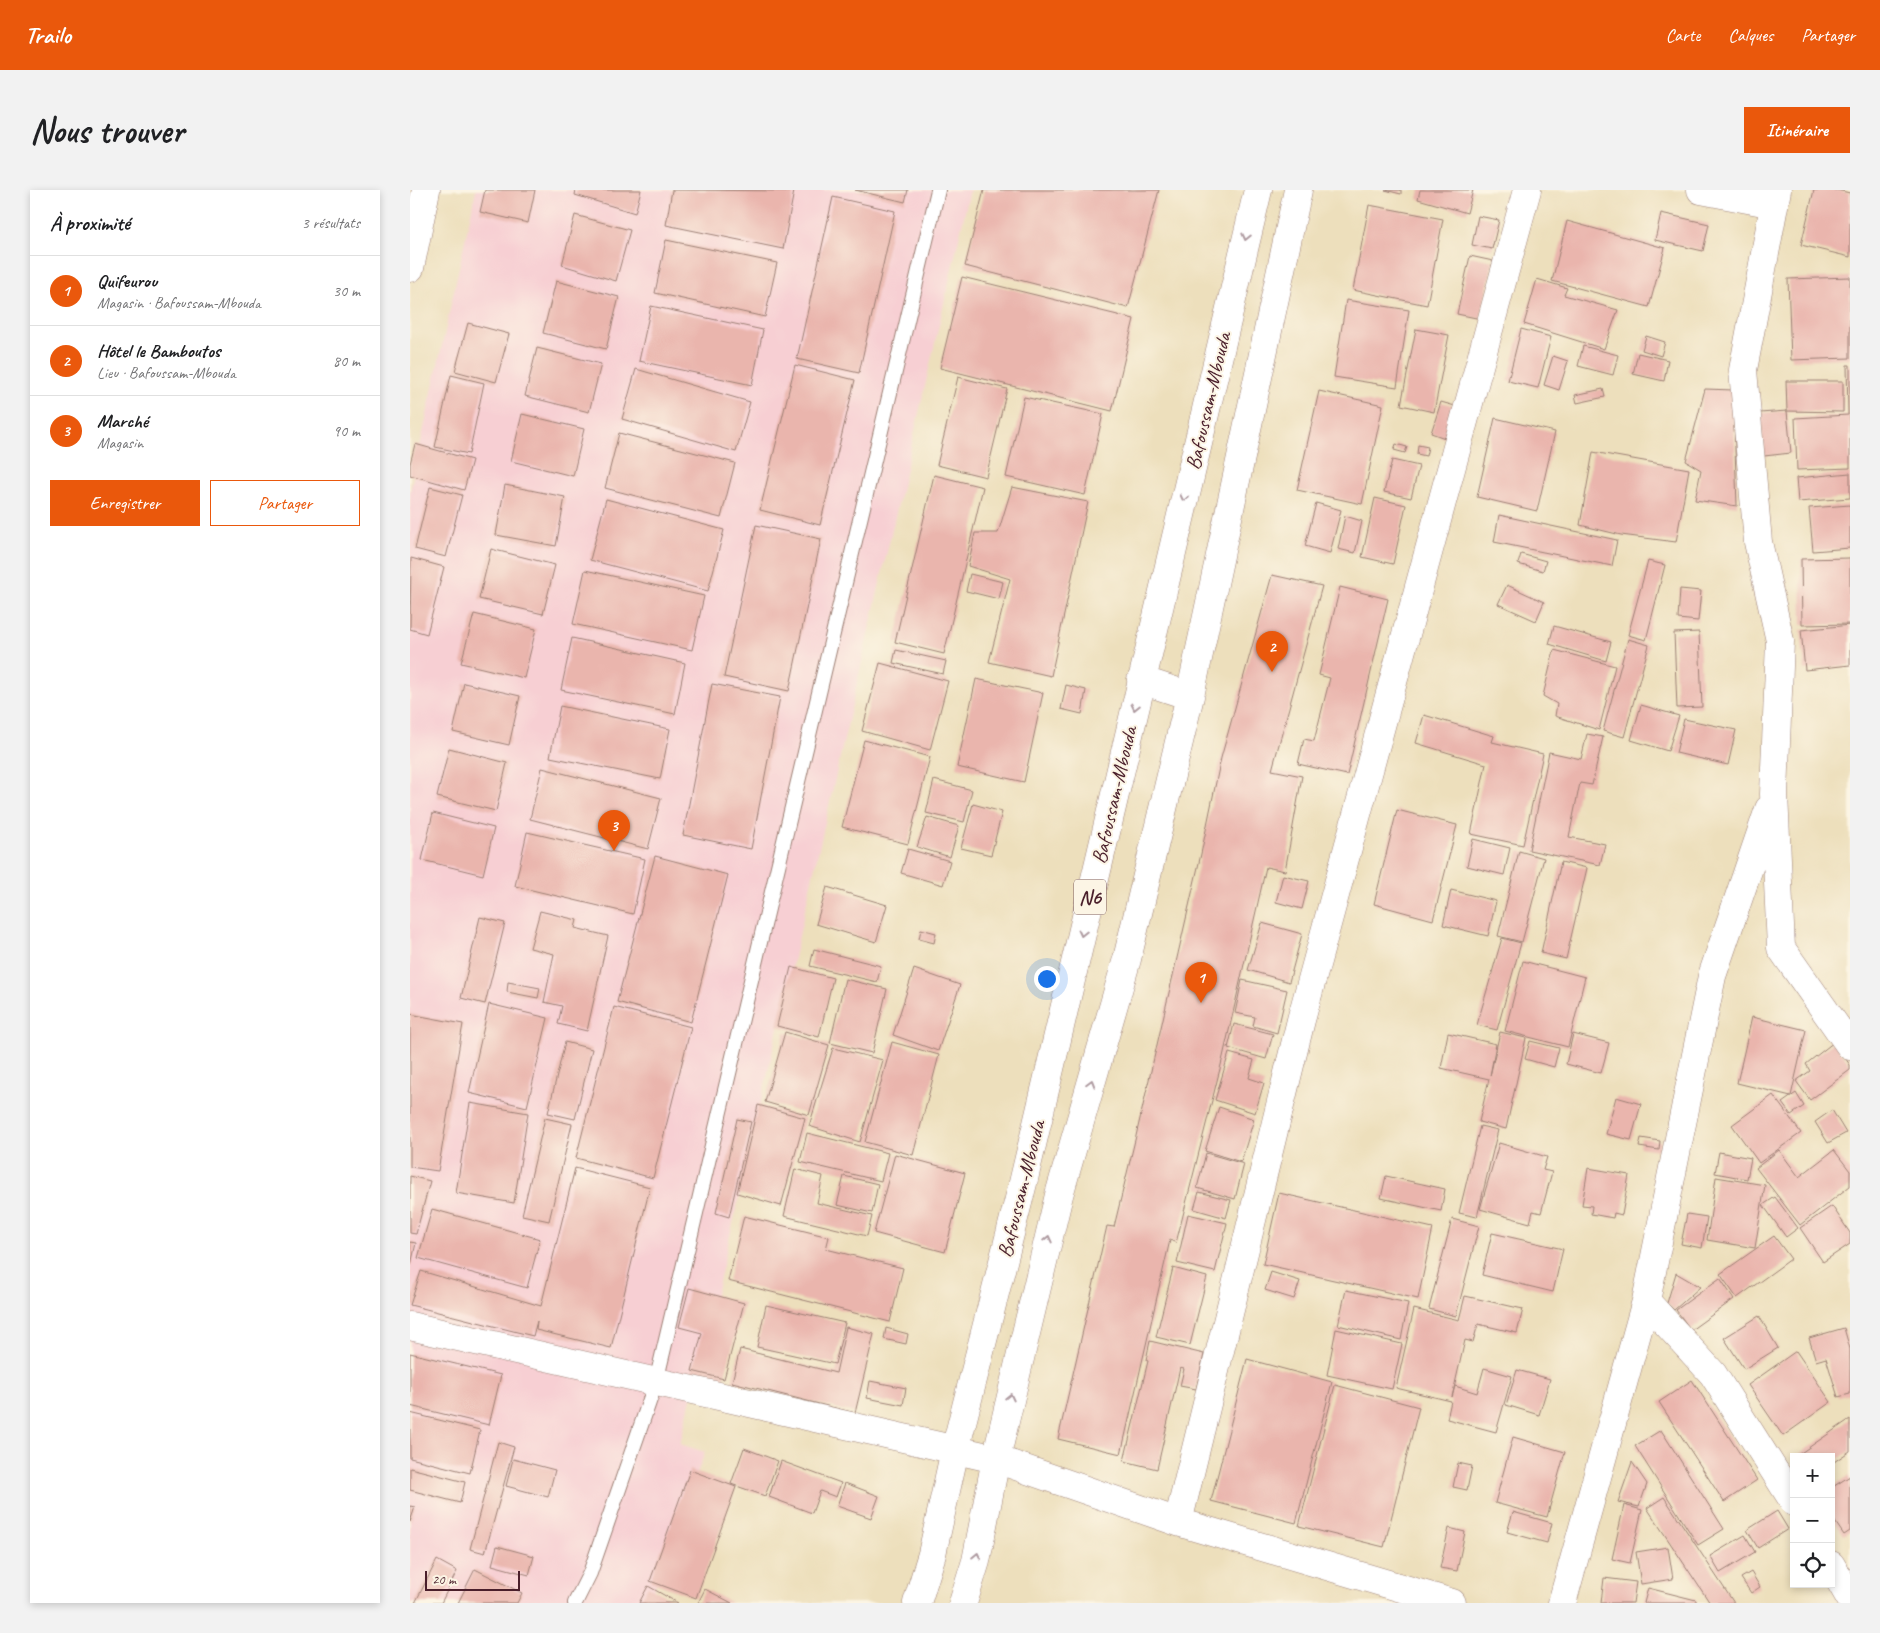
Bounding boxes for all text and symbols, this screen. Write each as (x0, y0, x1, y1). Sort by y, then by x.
text: Trailo (25, 20, 71, 50)
text: Carte (1666, 24, 1700, 46)
text: Calques (1728, 24, 1773, 46)
text: Partager (1801, 24, 1855, 46)
button: Itinéraire (1744, 107, 1850, 153)
text: Nous trouver (30, 108, 184, 153)
text: À proximité (50, 210, 130, 236)
text: 3 résultats (301, 213, 360, 233)
one-way arrow (1241, 233, 1252, 242)
text: Quifeurou (97, 269, 157, 293)
text: 1 (62, 281, 70, 301)
text: 30 m (333, 281, 360, 301)
text: Magasin · Bafoussam-Mbouda (97, 293, 261, 313)
street label: Bafoussam-Mbouda (1180, 328, 1237, 472)
text: Hôtel le Bamboutos (97, 339, 220, 363)
text: 2 (62, 351, 70, 371)
text: 80 m (333, 351, 360, 371)
text: Lieu · Bafoussam-Mbouda (97, 363, 236, 383)
text: Marché (97, 409, 148, 433)
text: 3 (62, 421, 70, 441)
text: 90 m (333, 421, 360, 441)
text: Magasin (97, 433, 143, 453)
button: Enregistrer (50, 480, 200, 526)
button: Partager (210, 480, 360, 526)
one-way arrow (1180, 493, 1190, 501)
pin: 2 (1256, 631, 1288, 672)
one-way arrow (1130, 702, 1141, 711)
street label: Bafoussam-Mbouda (1086, 722, 1143, 866)
pin: 3 (598, 810, 630, 851)
road number: N6 (1074, 880, 1106, 914)
one-way arrow (1077, 929, 1088, 938)
pin: 1 (1185, 962, 1217, 1003)
your location (1034, 966, 1060, 992)
one-way arrow (1086, 1079, 1096, 1087)
street label: Bafoussam-Mbouda (991, 1116, 1051, 1260)
one-way arrow (1042, 1235, 1053, 1244)
one-way arrow (1004, 1393, 1015, 1402)
map controls (1790, 1453, 1835, 1588)
button: + (1790, 1453, 1835, 1498)
button: − (1790, 1498, 1835, 1543)
button: locate (1790, 1543, 1835, 1588)
one-way arrow (971, 1552, 982, 1561)
scale bar (425, 1568, 520, 1591)
text: 20 m (432, 1571, 456, 1588)

